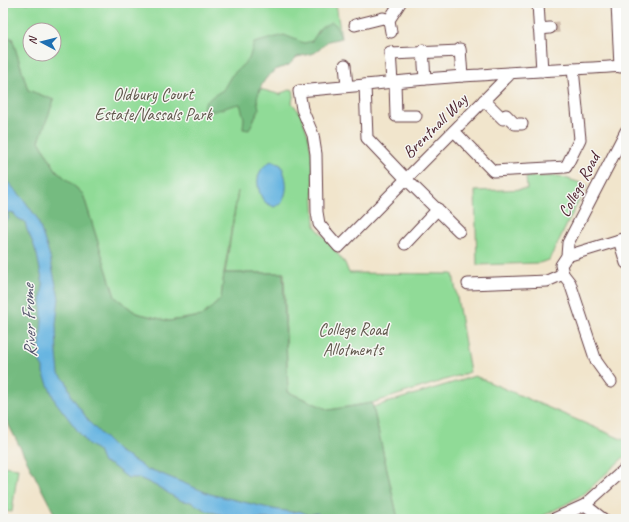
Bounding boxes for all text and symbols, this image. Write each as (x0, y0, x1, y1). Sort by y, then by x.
north arrow (22, 22, 62, 62)
text: N (25, 34, 40, 45)
park label: Oldbury Court Estate/Vassals Park (94, 84, 213, 125)
street label: Brentnall Way (398, 88, 473, 163)
street label: College Road (553, 147, 606, 221)
water label: River Frome (17, 281, 41, 358)
park label: College Road Allotments (318, 319, 390, 360)

